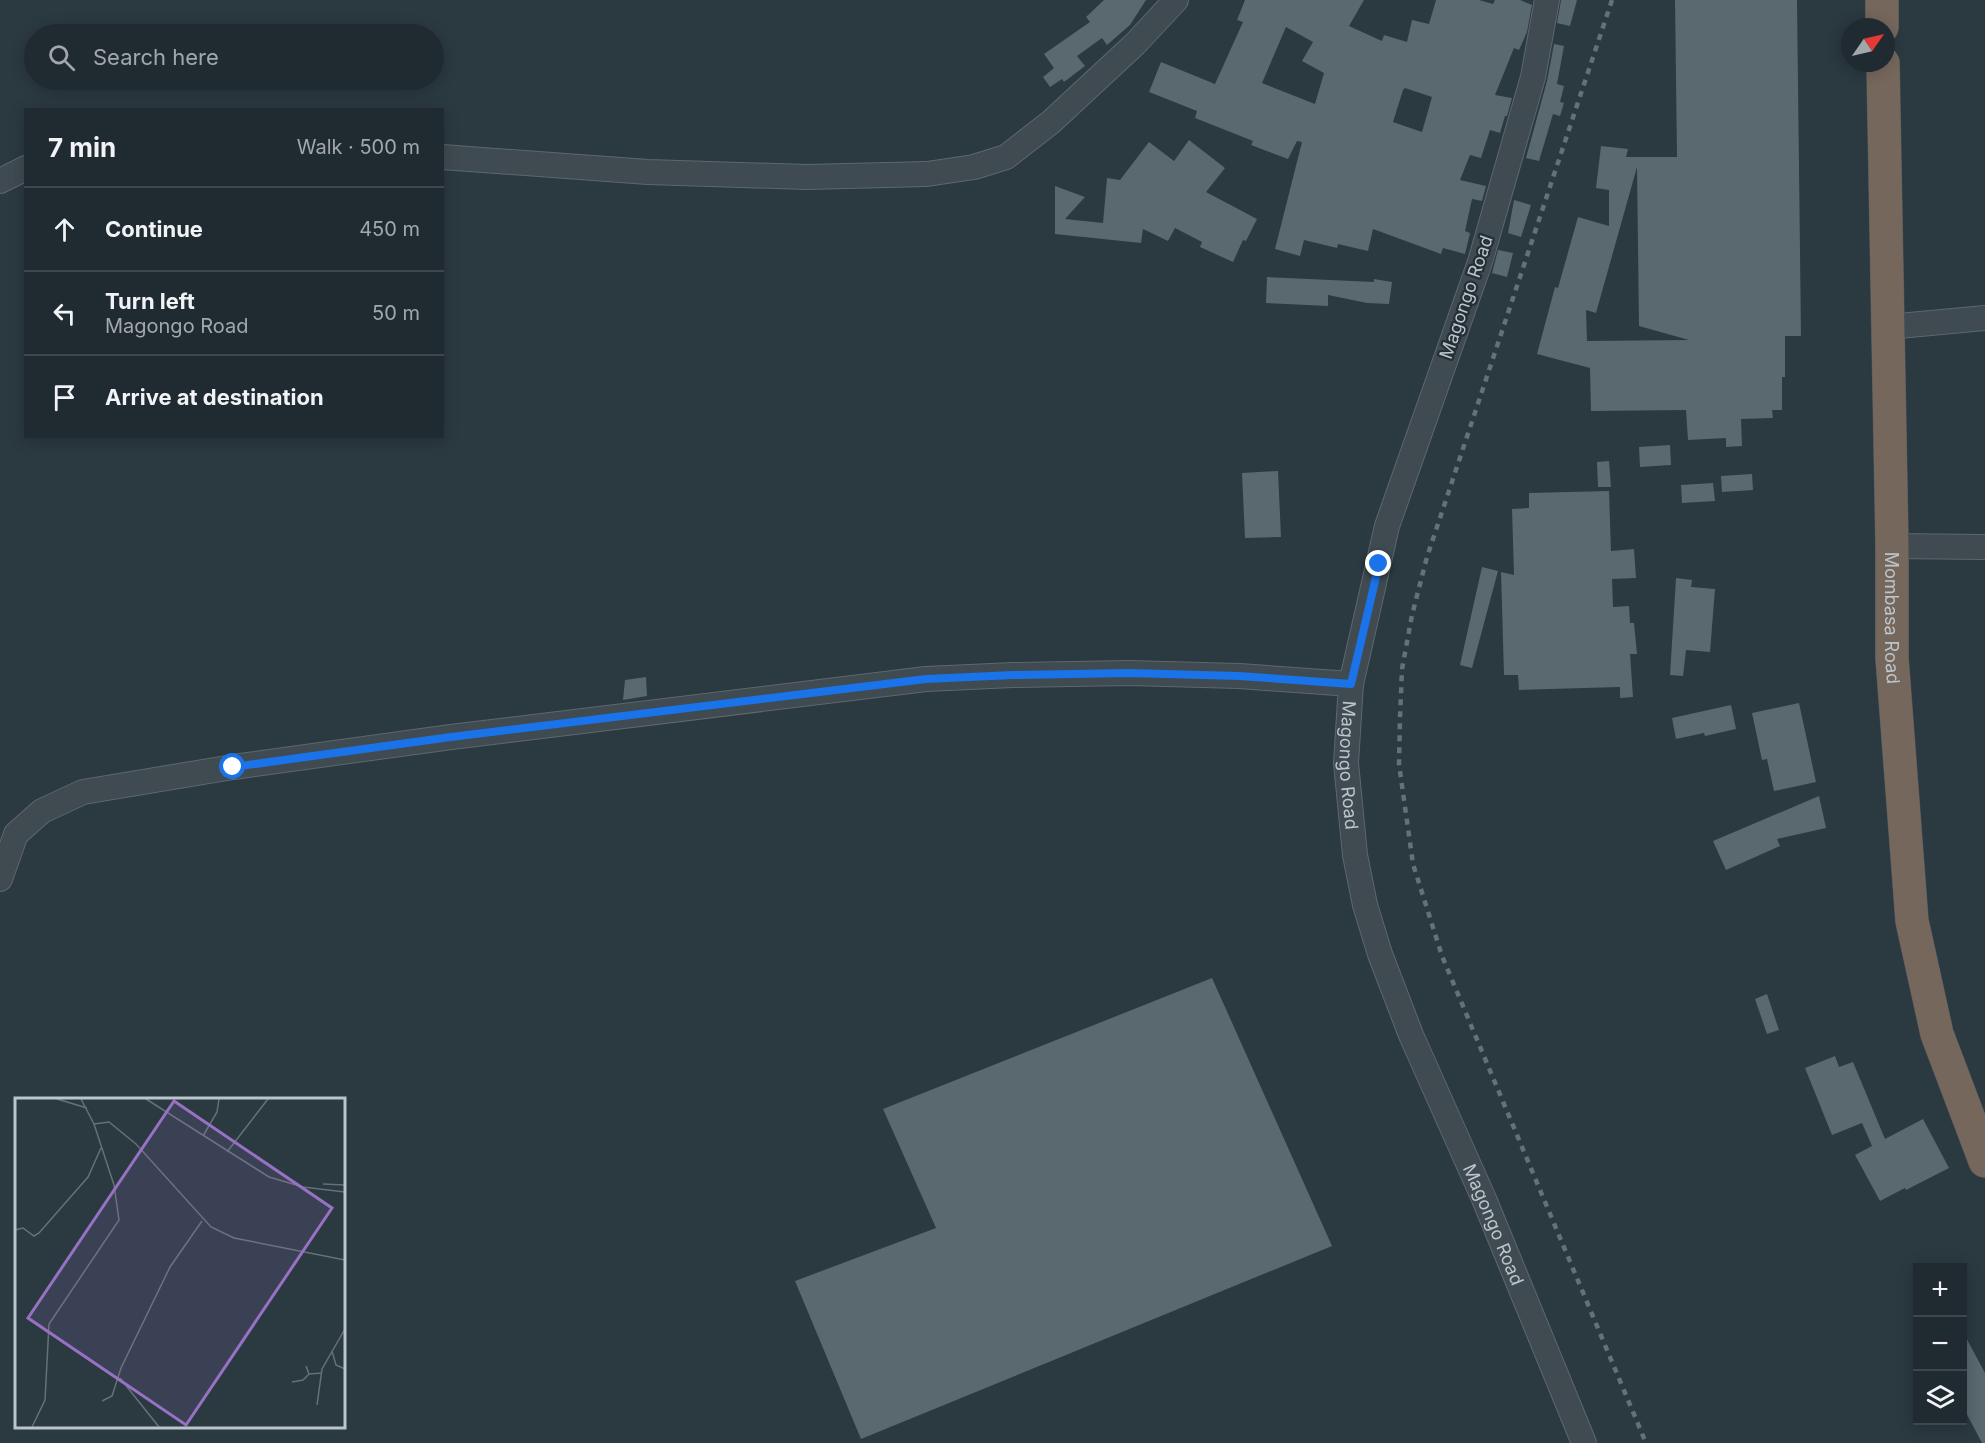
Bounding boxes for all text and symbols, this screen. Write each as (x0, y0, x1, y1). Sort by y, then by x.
north arrow (1841, 18, 1895, 72)
search box (24, 24, 444, 90)
icon: search (45, 41, 78, 74)
text: Search here (93, 44, 219, 70)
text: 7 min (48, 132, 116, 163)
text: Walk · 500 m (297, 135, 420, 159)
icon: ahead (48, 213, 81, 246)
text: Continue (105, 216, 203, 242)
text: 450 m (359, 217, 420, 241)
street label: Magongo Road (1435, 233, 1497, 361)
text: Turn left (105, 288, 195, 314)
icon: left (48, 297, 81, 330)
text: 50 m (372, 301, 420, 325)
text: Magongo Road (105, 314, 249, 338)
icon: arrive (48, 381, 81, 414)
text: Arrive at destination (105, 384, 324, 410)
route end (1365, 550, 1391, 576)
street label: Mombasa Road (1882, 552, 1904, 685)
street label: Magongo Road (1335, 700, 1363, 830)
route start (219, 753, 245, 779)
inset map (15, 1098, 345, 1428)
street label: Magongo Road (1459, 1161, 1529, 1288)
map controls (1913, 1263, 1967, 1425)
button: + (1913, 1263, 1967, 1317)
button: − (1913, 1317, 1967, 1371)
button: layers (1913, 1371, 1967, 1425)

